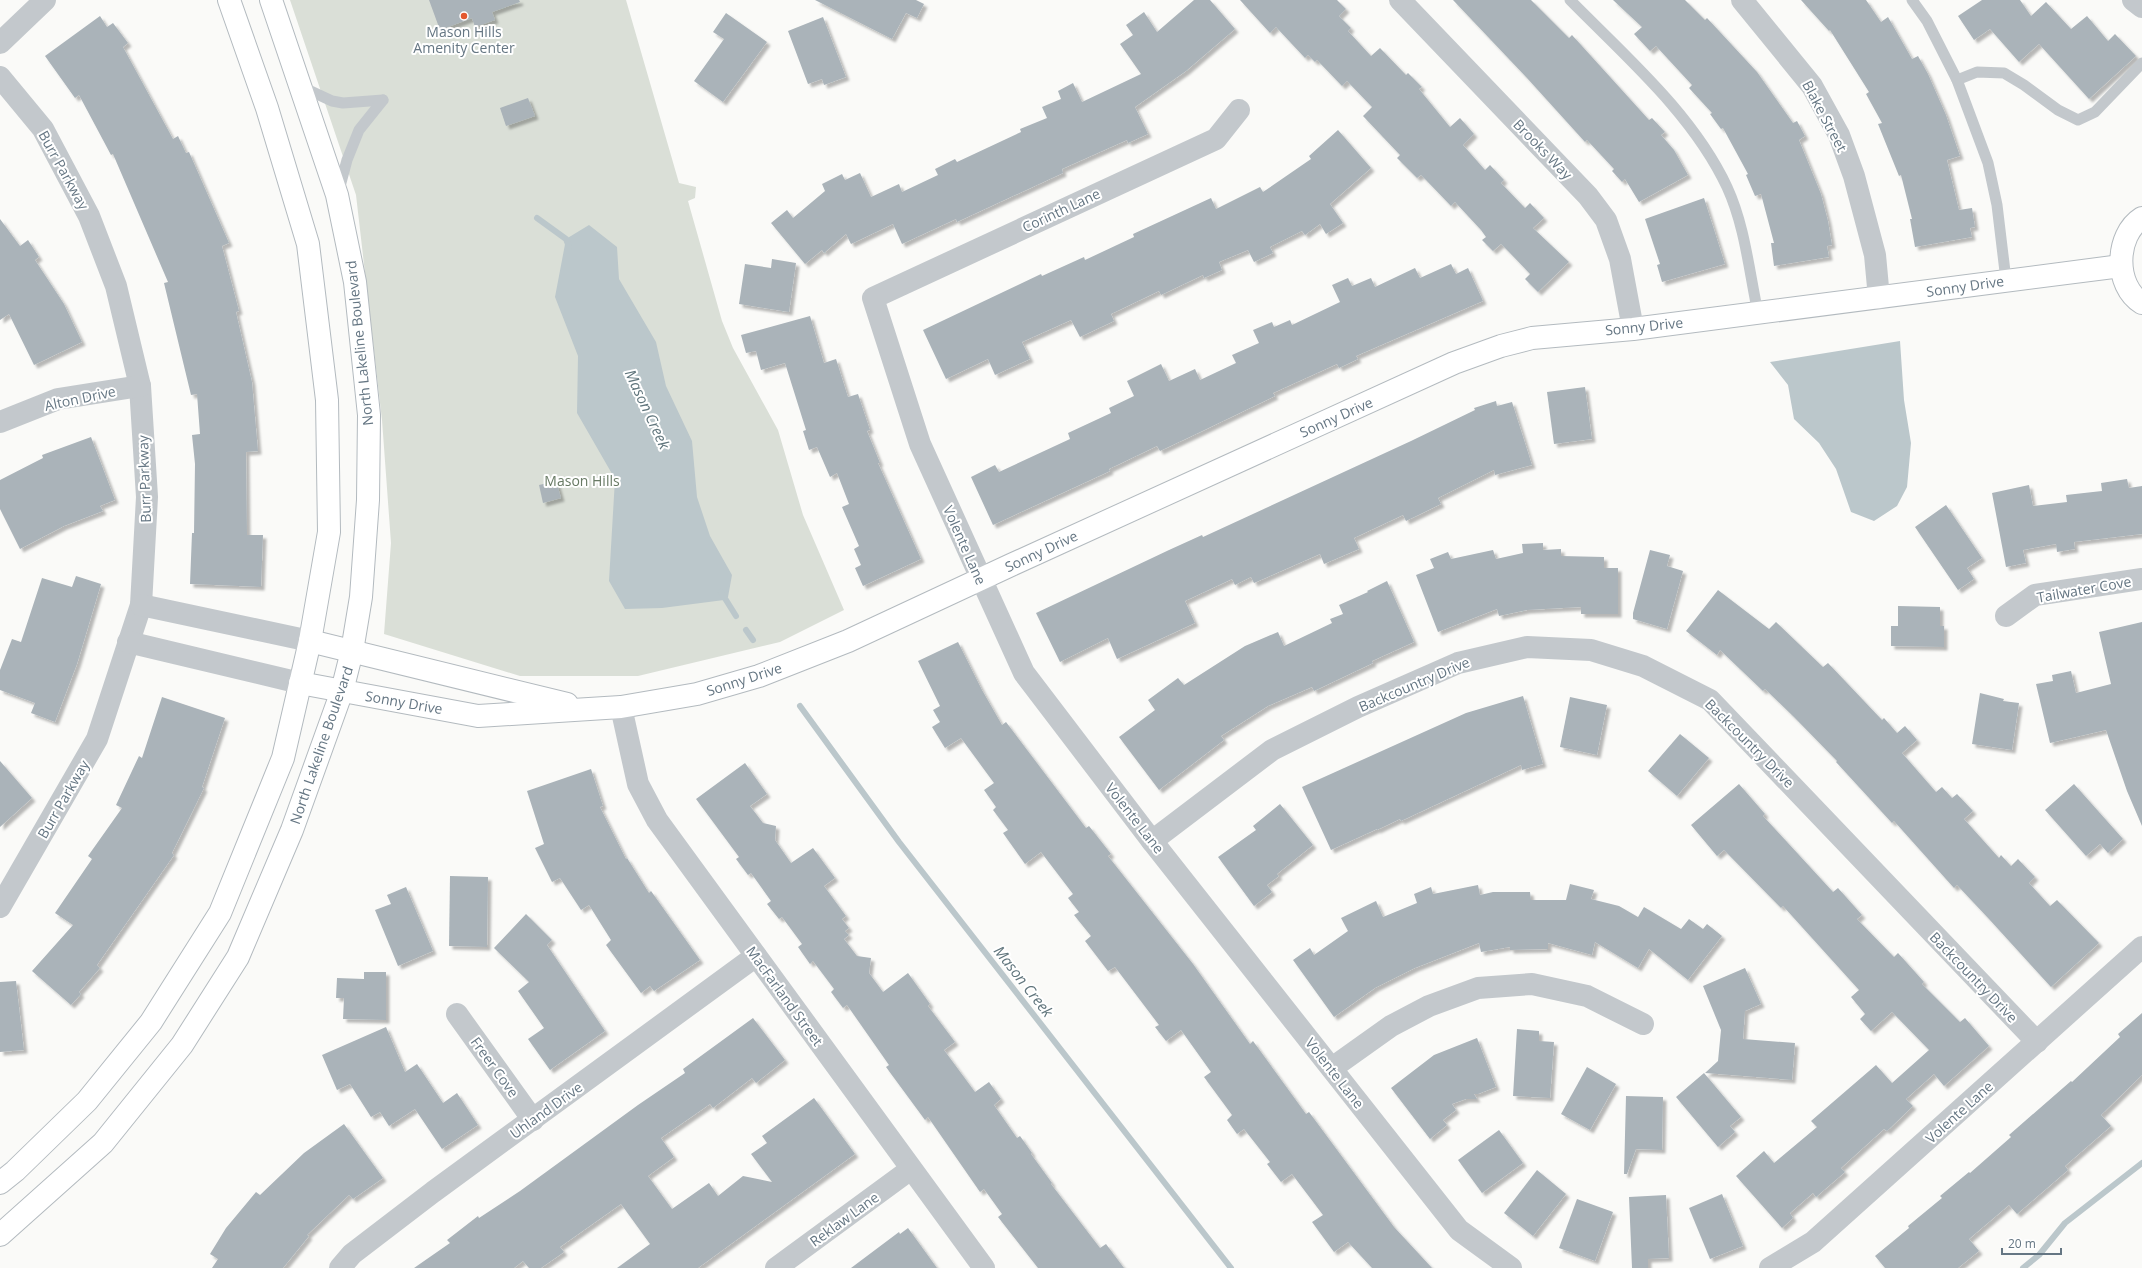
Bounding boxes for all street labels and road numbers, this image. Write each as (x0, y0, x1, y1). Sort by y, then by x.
street label: Blake Street (1798, 77, 1852, 155)
street label: Brooks Way (1509, 115, 1577, 184)
street label: Burr Parkway (34, 127, 94, 214)
street label: Corinth Lane (1019, 184, 1103, 236)
street label: North Lakeline Boulevard (341, 260, 377, 426)
street label: Sonny Drive (1925, 271, 2005, 301)
street label: Sonny Drive (1604, 312, 1684, 340)
street label: Alton Drive (43, 381, 117, 415)
street label: Sonny Drive (1296, 392, 1376, 442)
street label: Burr Parkway (133, 434, 155, 523)
street label: Volente Lane (939, 502, 991, 588)
street label: Sonny Drive (1002, 526, 1081, 576)
street label: Tailwater Cove (2035, 571, 2133, 607)
street label: Backcountry Drive (1356, 652, 1473, 716)
street label: Sonny Drive (704, 658, 784, 700)
street label: North Lakeline Boulevard (285, 663, 357, 827)
street label: Sonny Drive (364, 686, 444, 718)
street label: Backcountry Drive (1701, 694, 1799, 792)
street label: Burr Parkway (33, 755, 94, 842)
street label: Volente Lane (1101, 779, 1169, 857)
street label: Backcountry Drive (1926, 928, 2022, 1026)
street label: MacFarland Street (742, 942, 828, 1050)
street label: Freer Cove (467, 1033, 523, 1101)
street label: Volente Lane (1301, 1034, 1369, 1112)
street label: Volente Lane (1921, 1076, 1997, 1147)
street label: Uhland Drive (506, 1077, 586, 1143)
street label: Reklaw Lane (806, 1187, 883, 1251)

